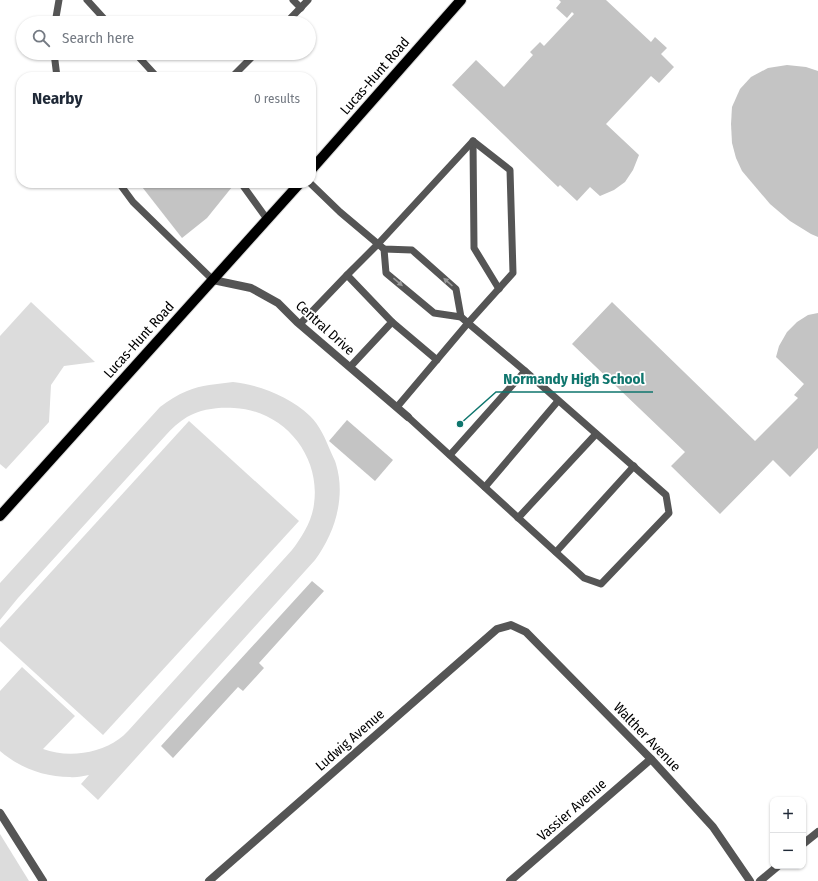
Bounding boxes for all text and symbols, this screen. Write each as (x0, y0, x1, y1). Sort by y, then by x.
search box (16, 16, 316, 60)
icon: search (30, 27, 52, 49)
text: Search here (62, 29, 134, 47)
street label: Lucas-Hunt Road (337, 34, 413, 118)
text: Nearby (32, 88, 83, 109)
text: 0 results (254, 91, 300, 106)
one-way arrow (443, 277, 453, 286)
one-way arrow (392, 278, 403, 287)
street label: Central Drive (292, 297, 358, 359)
street label: Lucas-Hunt Road (100, 298, 178, 382)
callout: Normandy High School (496, 365, 653, 392)
text: Normandy High School (503, 370, 646, 388)
street label: Walther Avenue (610, 699, 684, 775)
street label: Ludwig Avenue (312, 706, 388, 774)
street label: Vassier Avenue (534, 775, 610, 845)
map controls (770, 797, 806, 869)
button: + (770, 797, 806, 833)
button: − (770, 833, 806, 869)

